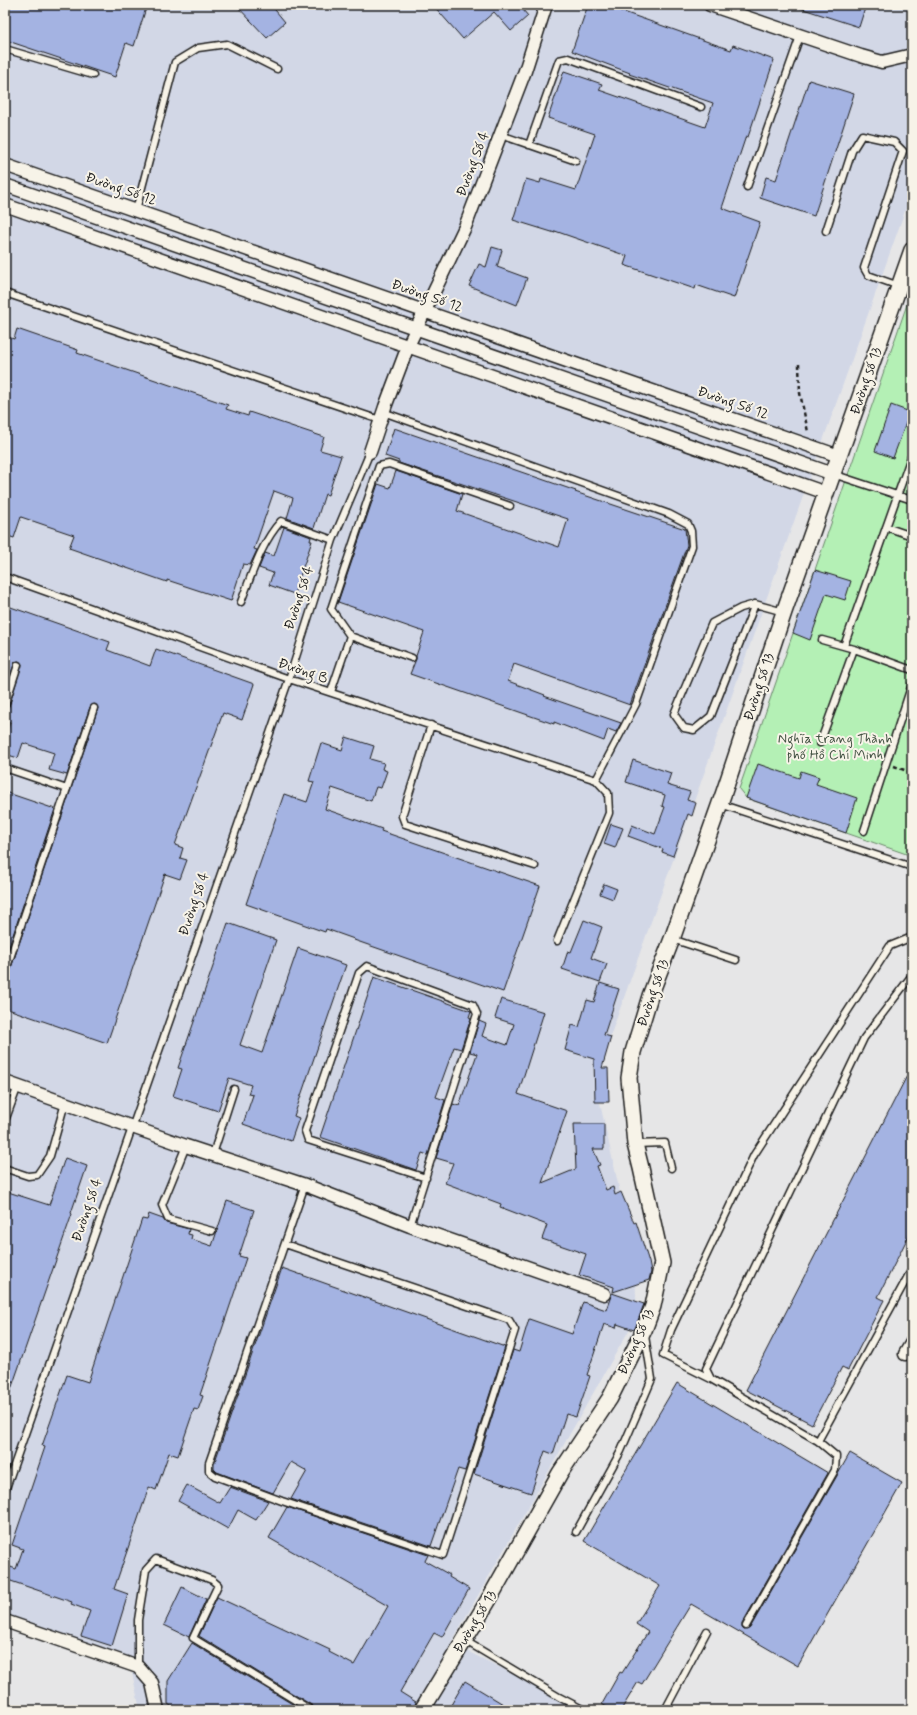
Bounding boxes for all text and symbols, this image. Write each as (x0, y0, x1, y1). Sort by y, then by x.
street label: Đường Số 4 (452, 129, 496, 200)
street label: Đường Số 12 (83, 168, 159, 211)
street label: Đường Số 12 (389, 275, 465, 318)
street label: Đường số 13 (846, 345, 888, 418)
street label: Đường Số 12 (695, 382, 771, 425)
street label: Đường số 4 (280, 564, 320, 633)
street label: Đường số 13 (740, 651, 780, 724)
street label: Đường B (275, 654, 330, 690)
park label: Nghĩa trang Thành phố Hồ Chí Minh (778, 730, 892, 764)
street label: Đường số 4 (175, 870, 215, 939)
street label: Đường số 13 (633, 957, 675, 1030)
street label: Đường số 4 (68, 1176, 108, 1245)
street label: Đường số 13 (614, 1306, 660, 1378)
street label: Đường số 13 (449, 1587, 503, 1658)

